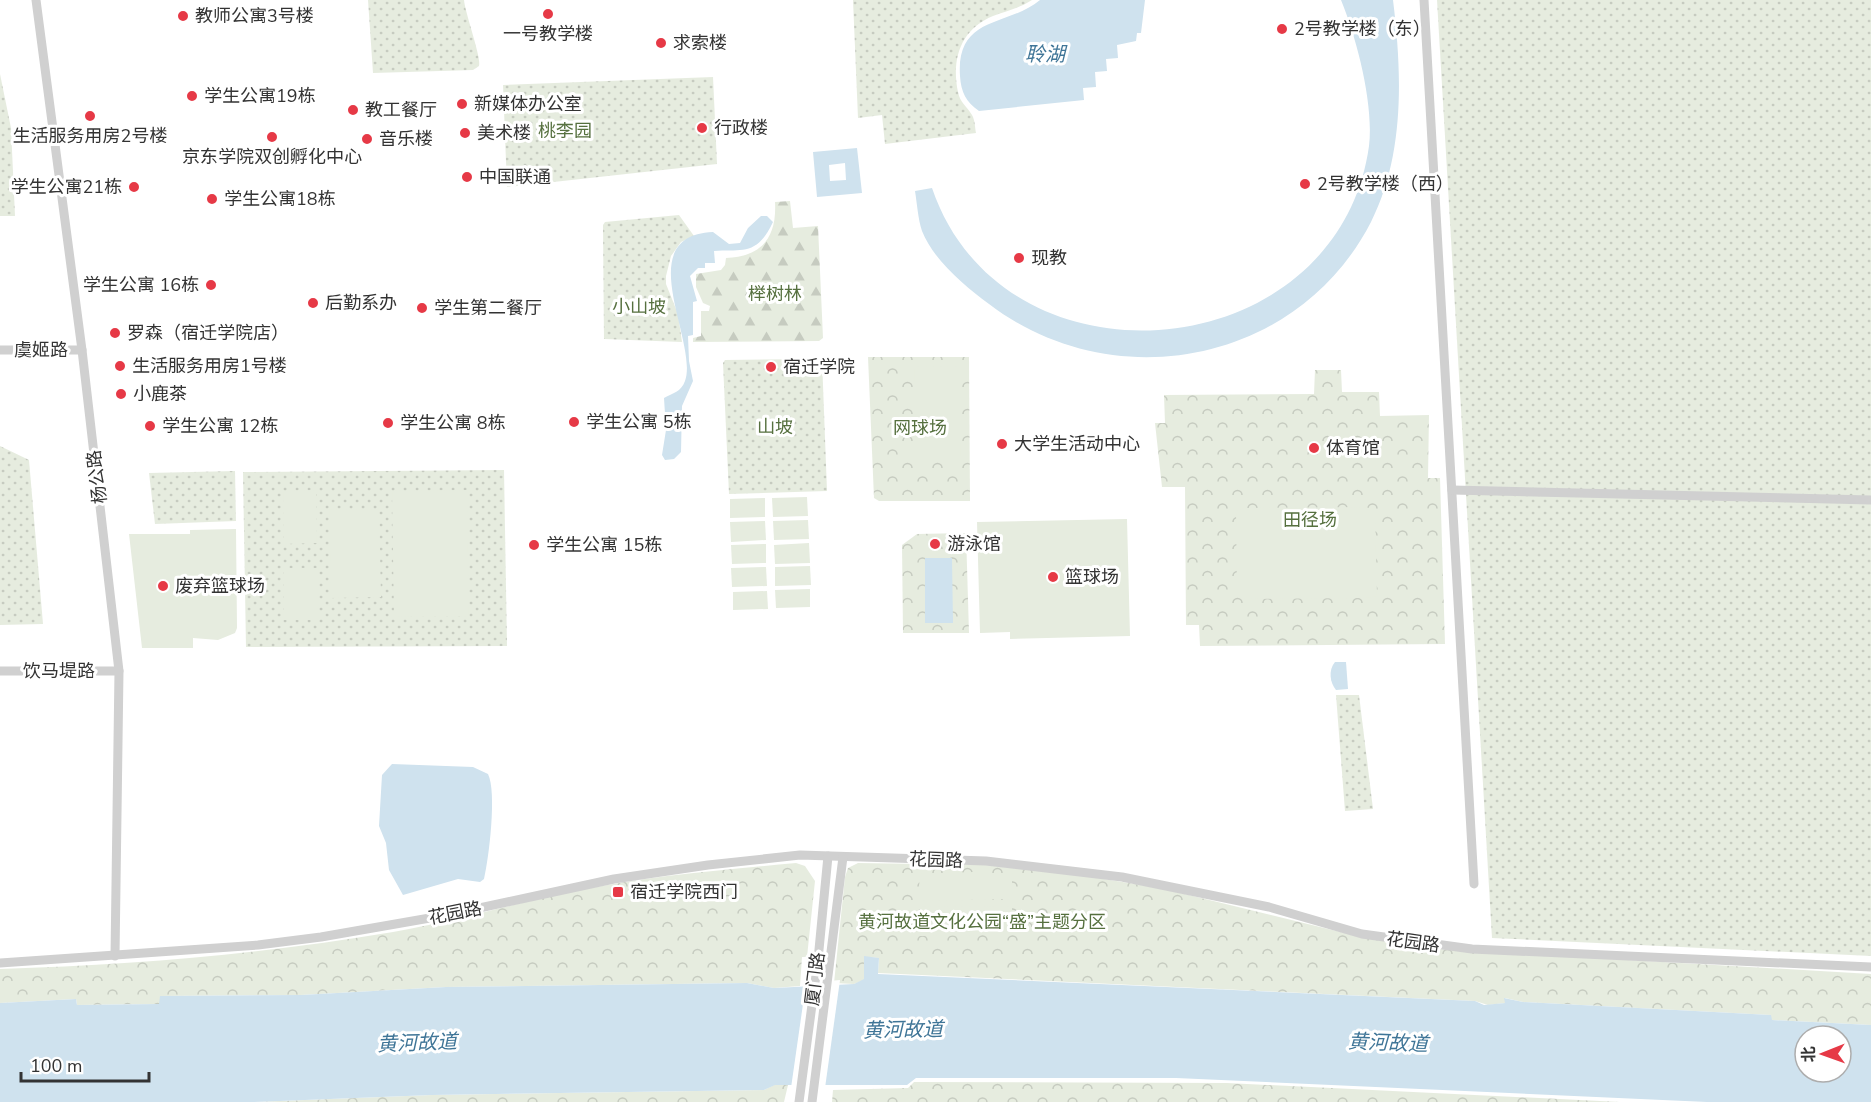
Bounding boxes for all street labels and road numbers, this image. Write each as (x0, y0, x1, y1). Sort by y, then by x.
street label: 虞姬路 (14, 338, 68, 362)
street label: 杨公路 (82, 449, 112, 505)
street label: 饮马堤路 (23, 659, 95, 683)
street label: 花园路 (909, 847, 963, 873)
street label: 花园路 (426, 896, 484, 930)
street label: 花园路 (1385, 926, 1441, 958)
street label: 厦门路 (800, 951, 830, 1007)

